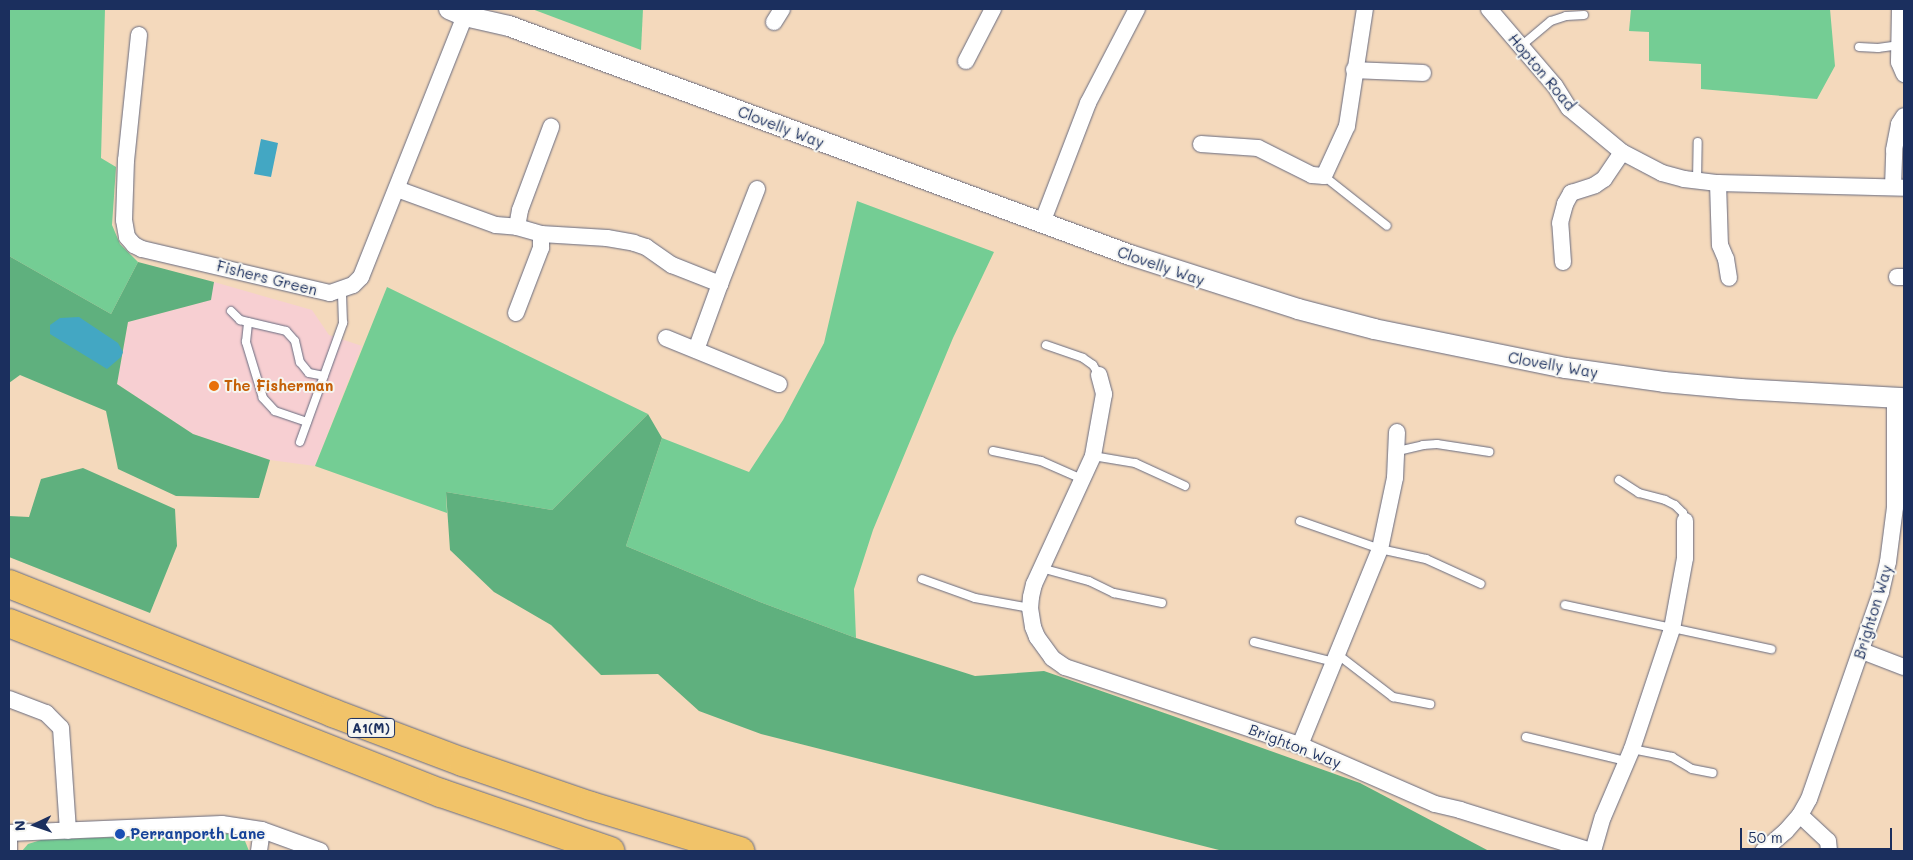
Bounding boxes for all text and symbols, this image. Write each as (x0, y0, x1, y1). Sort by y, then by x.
street label: Hopton Road (1505, 30, 1579, 114)
street label: Clovelly Way (735, 102, 827, 152)
street label: Clovelly Way (1115, 243, 1207, 289)
street label: Fishers Green (215, 257, 319, 299)
street label: Clovelly Way (1507, 348, 1599, 382)
place label: The Fisherman (224, 377, 333, 395)
marker: The Fisherman (208, 380, 220, 392)
street label: Brighton Way (1850, 563, 1896, 661)
road number: A1(M) (346, 716, 396, 740)
street label: Brighton Way (1246, 720, 1344, 772)
north arrow (10, 800, 60, 850)
scale bar (1743, 818, 1896, 850)
text: N (10, 820, 29, 832)
place label: Perranporth Lane (130, 825, 265, 843)
text: 50 m (1748, 827, 1783, 847)
marker: Perranporth Lane (114, 828, 126, 840)

